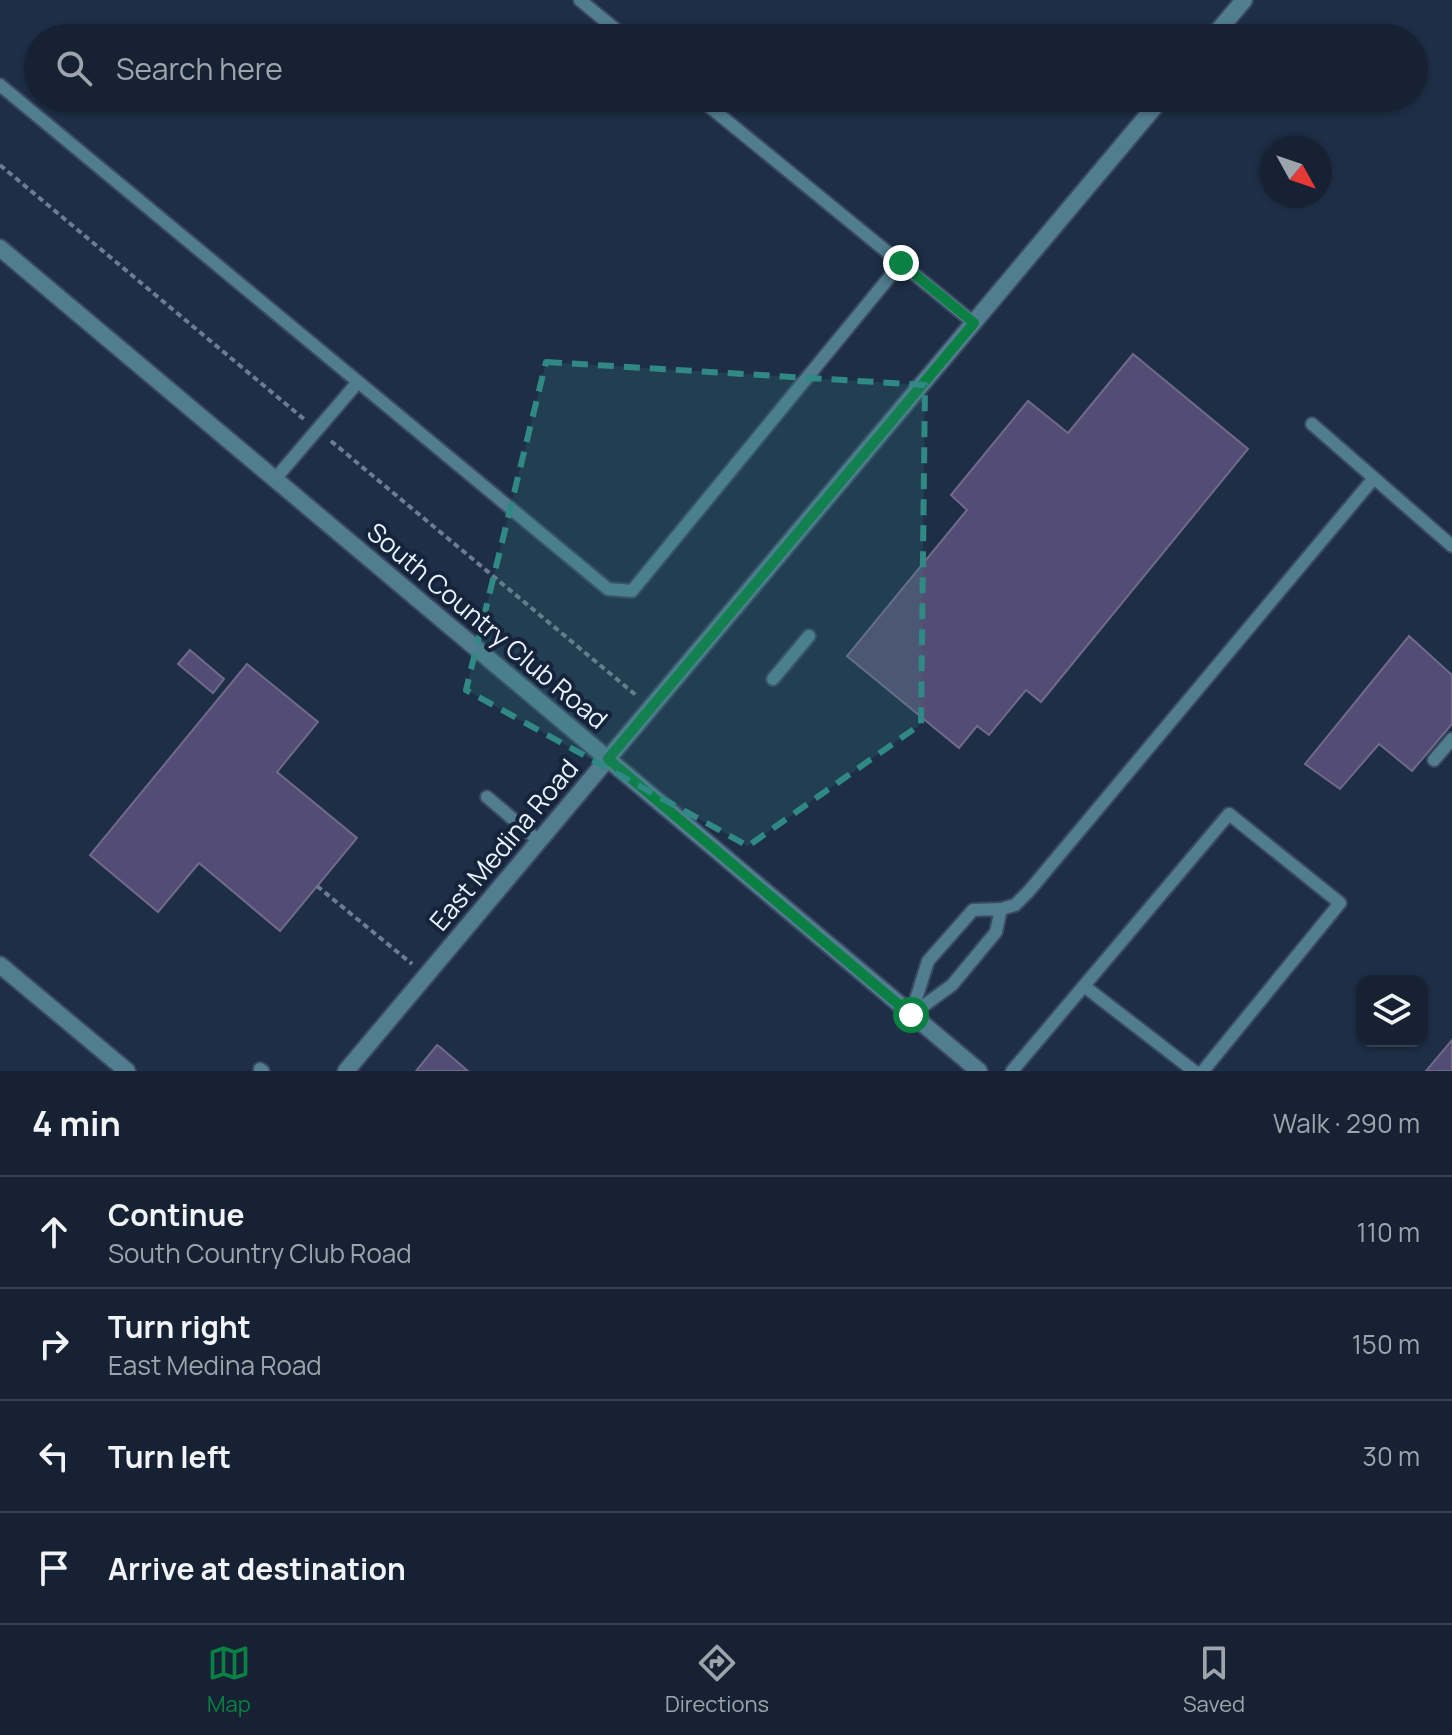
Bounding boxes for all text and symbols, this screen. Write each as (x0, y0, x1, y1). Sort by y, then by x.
search box (24, 24, 1428, 112)
icon: search (52, 46, 96, 90)
text: Search here (116, 48, 283, 89)
north arrow (1260, 136, 1332, 208)
route end (883, 245, 919, 281)
street label: South Country Club Road (360, 514, 616, 737)
street label: East Medina Road (421, 751, 586, 938)
map controls (1356, 975, 1428, 1047)
button: layers (1356, 975, 1428, 1047)
route start (893, 997, 929, 1033)
text: 4 min (32, 1100, 121, 1146)
text: Walk · 290 m (1273, 1105, 1420, 1141)
text: Continue (108, 1194, 244, 1235)
icon: ahead (32, 1210, 76, 1254)
text: 110 m (1357, 1214, 1420, 1250)
text: South Country Club Road (108, 1235, 412, 1271)
text: Turn right (108, 1306, 251, 1347)
icon: right (32, 1322, 76, 1366)
text: 150 m (1352, 1326, 1420, 1362)
text: East Medina Road (108, 1347, 322, 1383)
icon: left (32, 1434, 76, 1478)
text: Turn left (108, 1436, 231, 1477)
text: 30 m (1363, 1438, 1420, 1474)
icon: arrive (32, 1546, 76, 1590)
text: Arrive at destination (108, 1548, 406, 1589)
tab: Map (207, 1641, 251, 1719)
tab: Directions (665, 1641, 769, 1719)
tab: Saved (1183, 1641, 1245, 1719)

